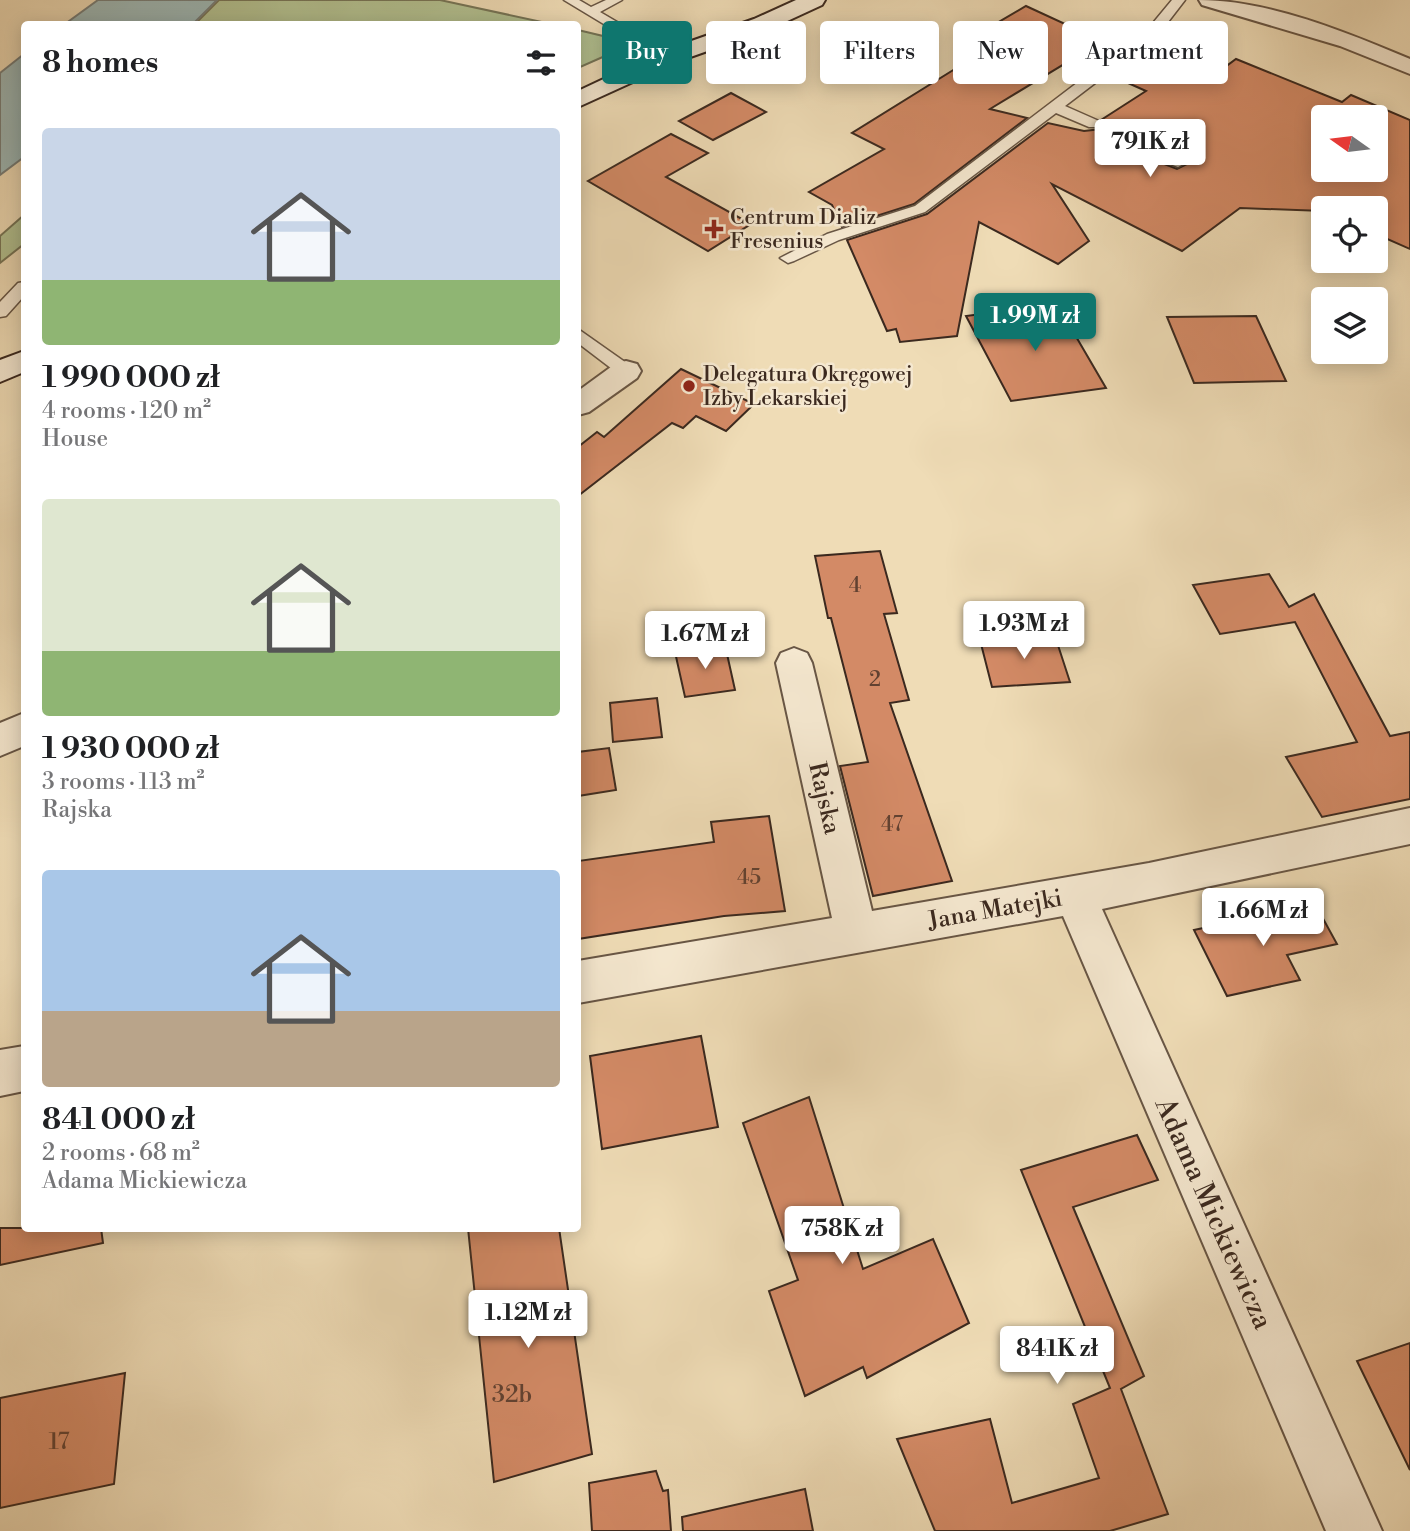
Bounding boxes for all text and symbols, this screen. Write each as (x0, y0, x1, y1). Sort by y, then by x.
chip: Buy (602, 21, 692, 84)
chip: Rent (706, 21, 806, 84)
chip: Filters (820, 21, 939, 84)
chip: New (953, 21, 1048, 84)
chip: Apartment (1062, 21, 1228, 84)
text: 8 homes (42, 44, 158, 82)
icon: filters (522, 44, 560, 82)
north arrow (1311, 105, 1388, 182)
map controls (1311, 105, 1388, 364)
pin: 791K zł (1085, 120, 1215, 179)
text: 791K zł (1111, 128, 1189, 156)
icon: home (238, 174, 364, 300)
button: locate (1311, 196, 1388, 273)
place label: Centrum Dializ Fresenius (730, 205, 876, 255)
marker: Centrum Dializ Fresenius (704, 219, 724, 239)
button: layers (1311, 287, 1388, 364)
pin: 1.99M zł (963, 294, 1107, 353)
text: 1.99M zł (990, 302, 1080, 330)
text: 1 990 000 zł (42, 359, 220, 397)
place label: Delegatura Okręgowej Izby Lekarskiej (703, 362, 913, 412)
marker: Delegatura Okręgowej Izby Lekarskiej (681, 378, 697, 394)
text: 4 rooms · 120 m² (42, 397, 211, 425)
text: House (42, 425, 108, 453)
icon: home (238, 545, 364, 671)
house number: 4 (849, 573, 861, 599)
pin: 1.93M zł (952, 602, 1096, 661)
text: 1.93M zł (979, 610, 1069, 638)
pin: 1.67M zł (633, 612, 777, 671)
text: 1.67M zł (661, 620, 749, 648)
house number: 2 (869, 667, 881, 693)
text: 1 930 000 zł (42, 730, 219, 768)
street label: Rajska (801, 759, 847, 838)
text: 3 rooms · 113 m² (42, 768, 205, 796)
text: Rajska (42, 796, 112, 824)
house number: 47 (881, 812, 904, 838)
house number: 45 (737, 865, 761, 891)
street label: Jana Matejki (925, 883, 1065, 937)
pin: 1.66M zł (1191, 888, 1335, 948)
text: 1.66M zł (1218, 897, 1308, 925)
icon: home (238, 916, 364, 1042)
street label: Adama Mickiewicza (1146, 1092, 1281, 1336)
text: 841 000 zł (42, 1101, 195, 1139)
text: 2 rooms · 68 m² (42, 1139, 200, 1167)
text: Adama Mickiewicza (42, 1167, 247, 1195)
pin: 758K zł (777, 1206, 907, 1266)
text: 758K zł (801, 1215, 883, 1243)
pin: 1.12M zł (456, 1290, 600, 1350)
text: 1.12M zł (484, 1299, 572, 1327)
pin: 841K zł (992, 1326, 1122, 1386)
text: 841K zł (1016, 1335, 1098, 1363)
house number: 32b (492, 1380, 532, 1410)
house number: 17 (48, 1427, 70, 1457)

